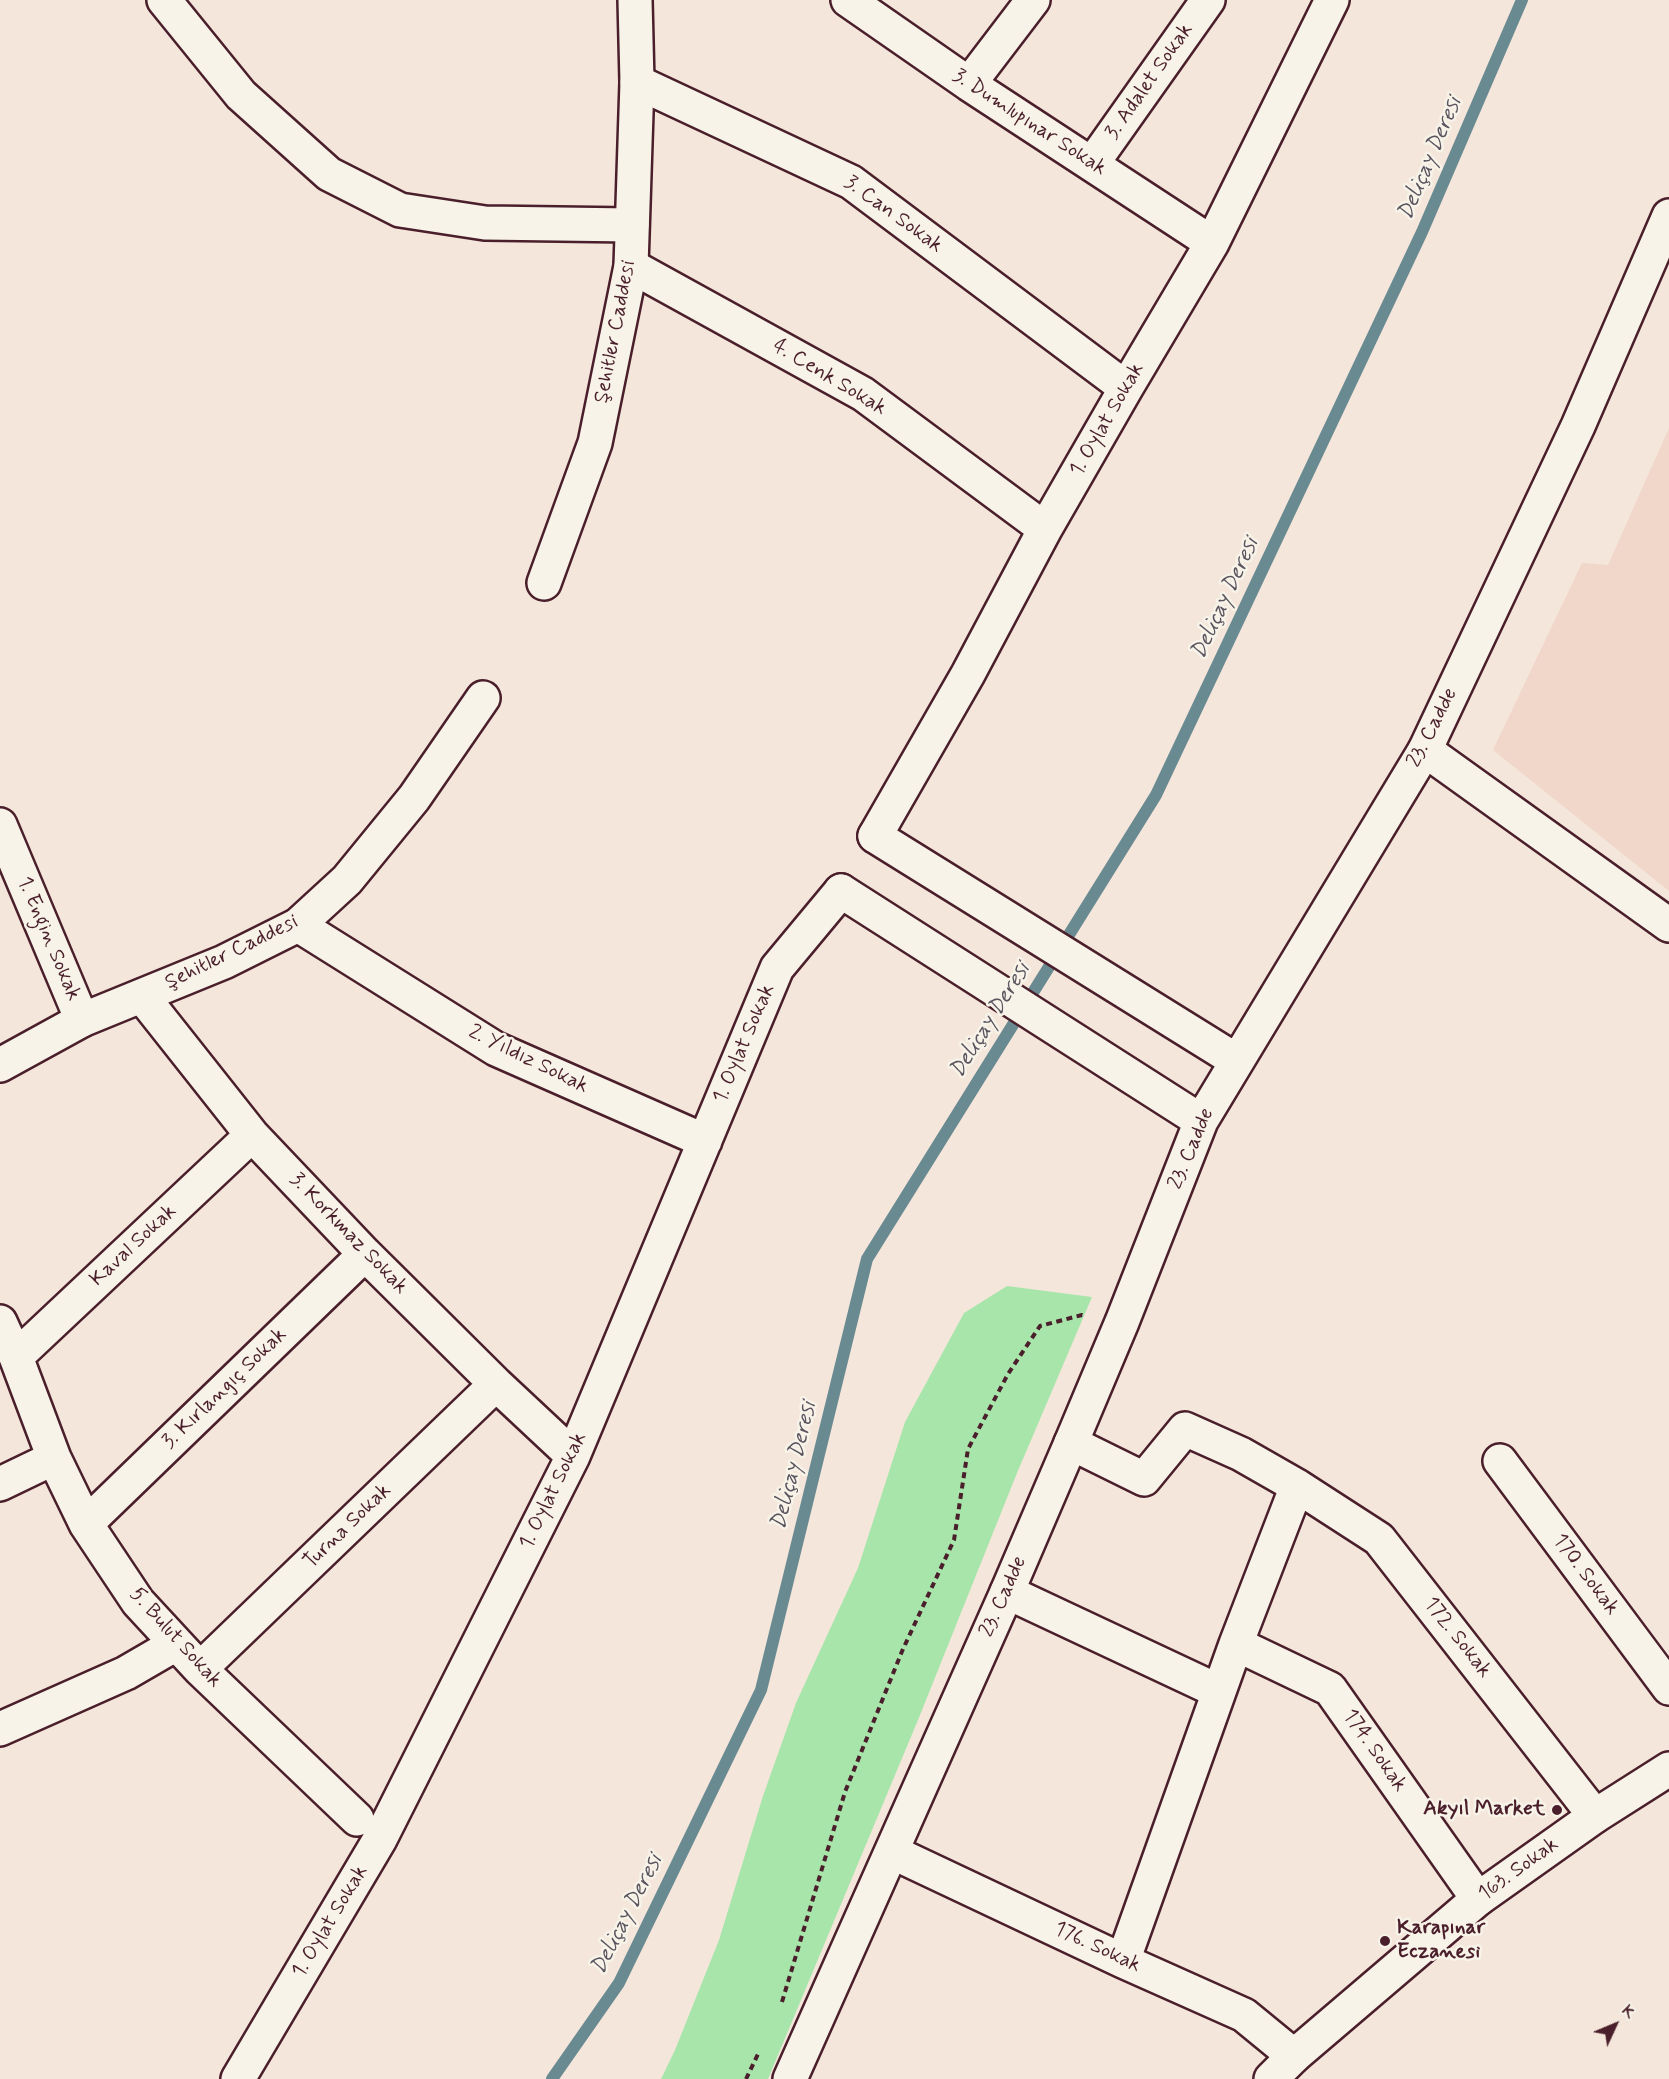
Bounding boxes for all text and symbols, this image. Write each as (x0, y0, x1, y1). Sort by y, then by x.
street label: 3. Adalet Sokak (1101, 19, 1199, 145)
street label: 3. Dumlupınar Sokak (947, 64, 1111, 182)
water label: Deliçay Deresi (1393, 94, 1469, 224)
street label: 3. Can Sokak (839, 171, 947, 259)
street label: Şehitler Caddesi (590, 258, 642, 406)
street label: 4. Cenk Sokak (767, 334, 891, 422)
street label: 1. Oylat Sokak (1065, 359, 1151, 481)
water label: Deliçay Deresi (1186, 534, 1266, 664)
street label: 23. Cadde (1402, 684, 1464, 772)
street label: 1. Engin Sokak (11, 873, 85, 1005)
street label: Şehitler Caddesi (161, 910, 303, 996)
water label: Deliçay Deresi (945, 958, 1037, 1084)
street label: 1. Oylat Sokak (709, 981, 781, 1107)
street label: 2. Yıldız Sokak (464, 1020, 592, 1100)
street label: 23. Cadde (1164, 1105, 1220, 1193)
street label: 3. Korkmaz Sokak (284, 1168, 412, 1300)
street label: Kaval Sokak (86, 1200, 182, 1292)
street label: 3. Kırlangıç Sokak (157, 1323, 293, 1455)
water label: Deliçay Deresi (766, 1399, 824, 1533)
street label: 1. Oylat Sokak (515, 1428, 593, 1554)
street label: Turna Sokak (299, 1479, 397, 1575)
street label: 170. Sokak (1546, 1529, 1624, 1621)
street label: 23. Cadde (975, 1553, 1033, 1641)
street label: 5. Bulut Sokak (123, 1583, 227, 1693)
street label: 172. Sokak (1418, 1593, 1496, 1683)
street label: 174. Sokak (1336, 1705, 1412, 1797)
place label: Akyıl Market (1423, 1797, 1545, 1823)
marker: Akyıl Market (1550, 1803, 1564, 1817)
street label: 163. Sokak (1474, 1833, 1564, 1907)
water label: Deliçay Deresi (586, 1851, 670, 1979)
street label: 1. Oylat Sokak (288, 1861, 374, 1983)
place label: Karapınar Eczanesi (1397, 1916, 1485, 1966)
street label: 176. Sokak (1050, 1917, 1144, 1979)
marker: Karapınar Eczanesi (1378, 1934, 1392, 1948)
north arrow (1585, 1995, 1645, 2055)
text: K (1617, 2001, 1640, 2024)

